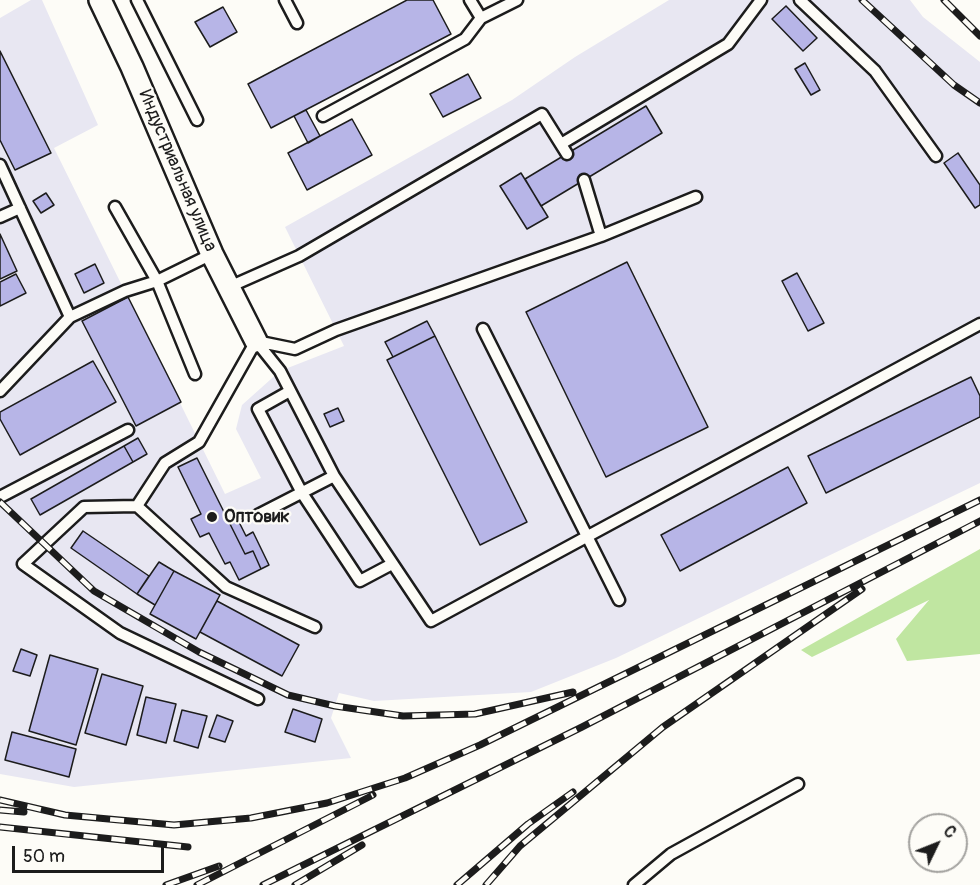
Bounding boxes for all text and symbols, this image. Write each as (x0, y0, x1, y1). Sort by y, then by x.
street label: Индустриальная улица (133, 87, 221, 255)
place label: Оптовик (224, 506, 289, 528)
marker: Оптовик (205, 510, 219, 524)
north arrow (908, 813, 968, 873)
text: С (939, 822, 960, 843)
scale bar (15, 834, 166, 872)
text: 50 m (23, 845, 65, 868)

